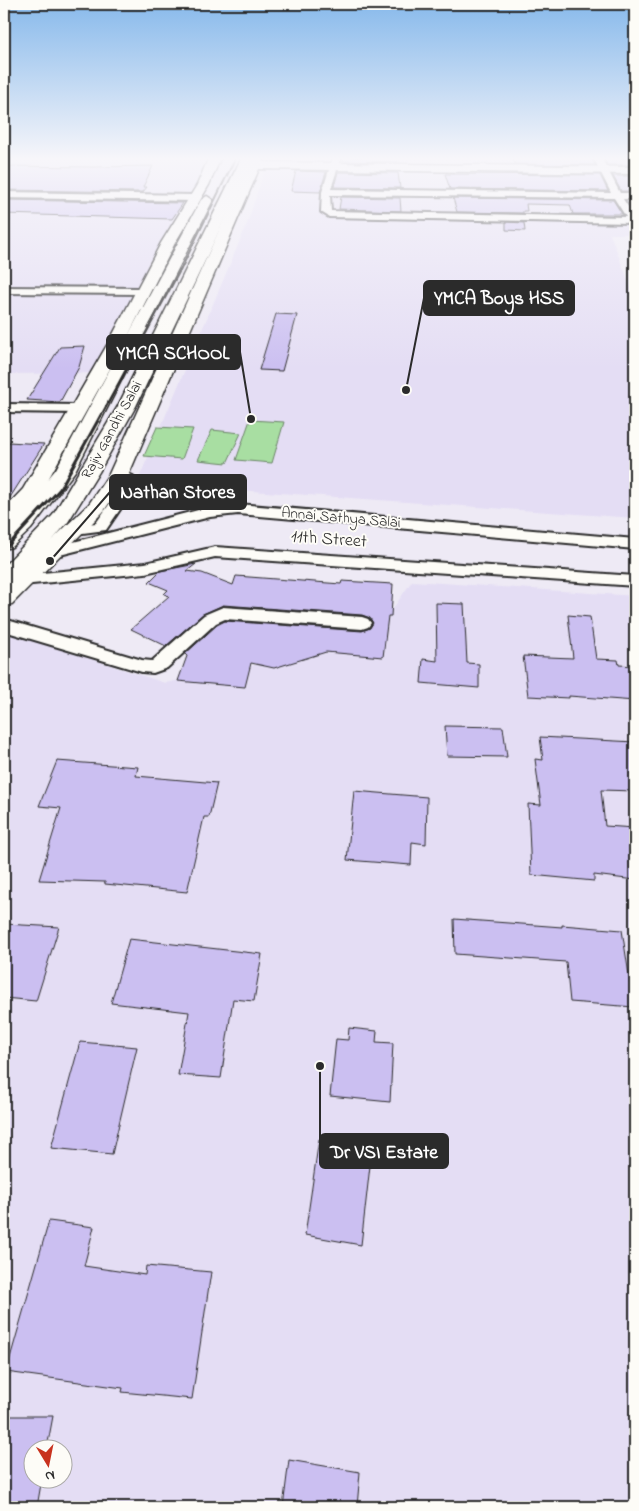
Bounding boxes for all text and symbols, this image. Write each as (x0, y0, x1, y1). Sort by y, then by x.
callout: YMCA Boys HSS (424, 281, 574, 315)
text: YMCA Boys HSS (433, 286, 564, 315)
callout: YMCA SCHOOL (107, 335, 240, 369)
text: YMCA SCHOOL (116, 341, 230, 368)
street label: Rajiv Gandhi Salai (76, 377, 148, 483)
callout: Nathan Stores (110, 475, 246, 509)
text: Nathan Stores (120, 480, 236, 507)
street label: Annai Sathya Salai (280, 502, 402, 535)
street label: 11th Street (290, 524, 368, 556)
callout: Dr VSI Estate (320, 1134, 448, 1168)
text: Dr VSI Estate (329, 1140, 438, 1167)
north arrow (22, 1438, 72, 1488)
text: N (44, 1464, 56, 1486)

